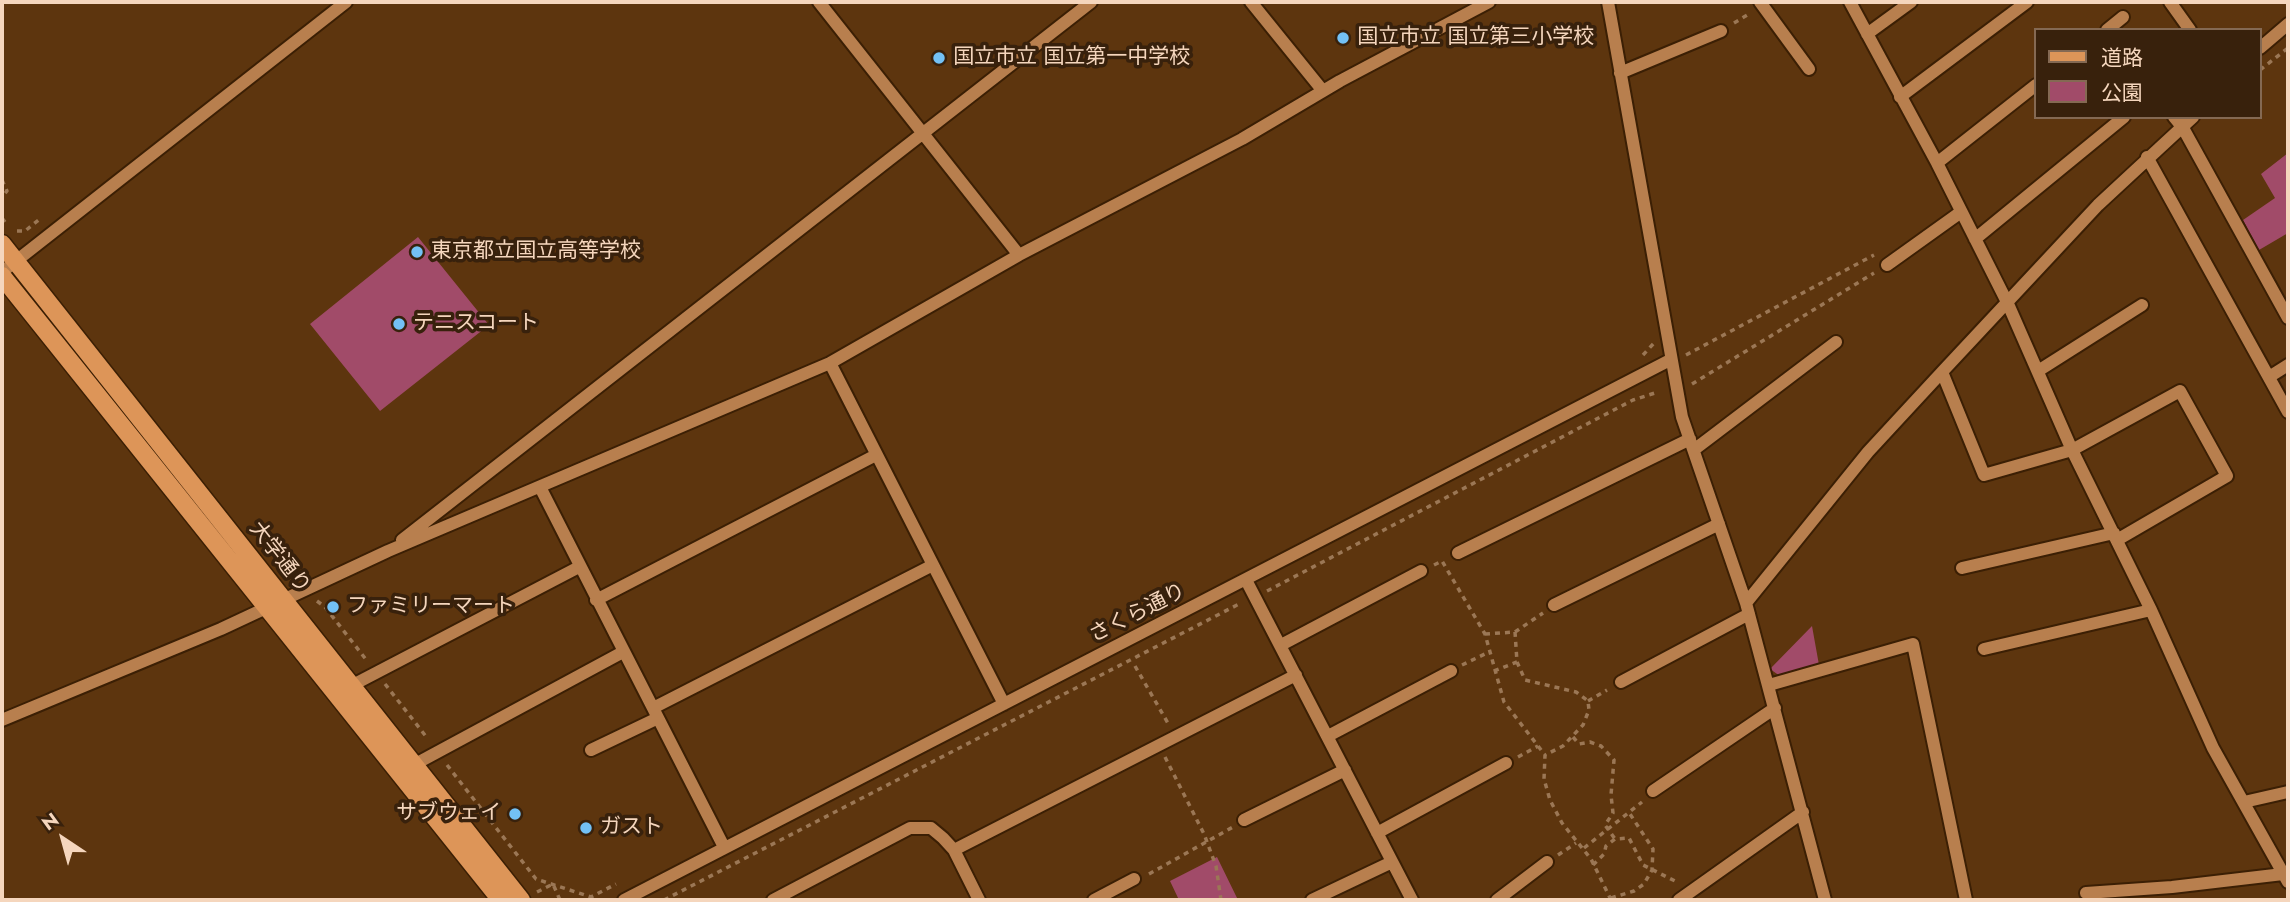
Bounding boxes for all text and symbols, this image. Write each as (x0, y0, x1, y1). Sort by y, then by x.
place label: 国立市立 国立第三小学校 (1357, 25, 1594, 51)
legend (2035, 28, 2262, 119)
marker: 国立市立 国立第三小学校 (1335, 30, 1351, 46)
text: 道路 (2101, 43, 2143, 73)
place label: 国立市立 国立第一中学校 (953, 45, 1190, 71)
marker: 国立市立 国立第一中学校 (931, 50, 947, 66)
text: 公園 (2101, 78, 2143, 108)
place label: 東京都立国立高等学校 (431, 239, 641, 265)
marker: 東京都立国立高等学校 (409, 244, 425, 260)
place label: テニスコート (413, 311, 539, 337)
marker: テニスコート (391, 316, 407, 332)
street label: 大学通り (243, 517, 315, 599)
street label: さくら通り (1086, 579, 1190, 649)
place label: ファミリーマート (347, 594, 515, 620)
marker: ファミリーマート (325, 599, 341, 615)
place label: サブウェイ (396, 801, 501, 827)
north arrow (28, 804, 98, 874)
text: N (36, 806, 64, 837)
marker: サブウェイ (507, 806, 523, 822)
place label: ガスト (600, 815, 663, 841)
marker: ガスト (578, 820, 594, 836)

